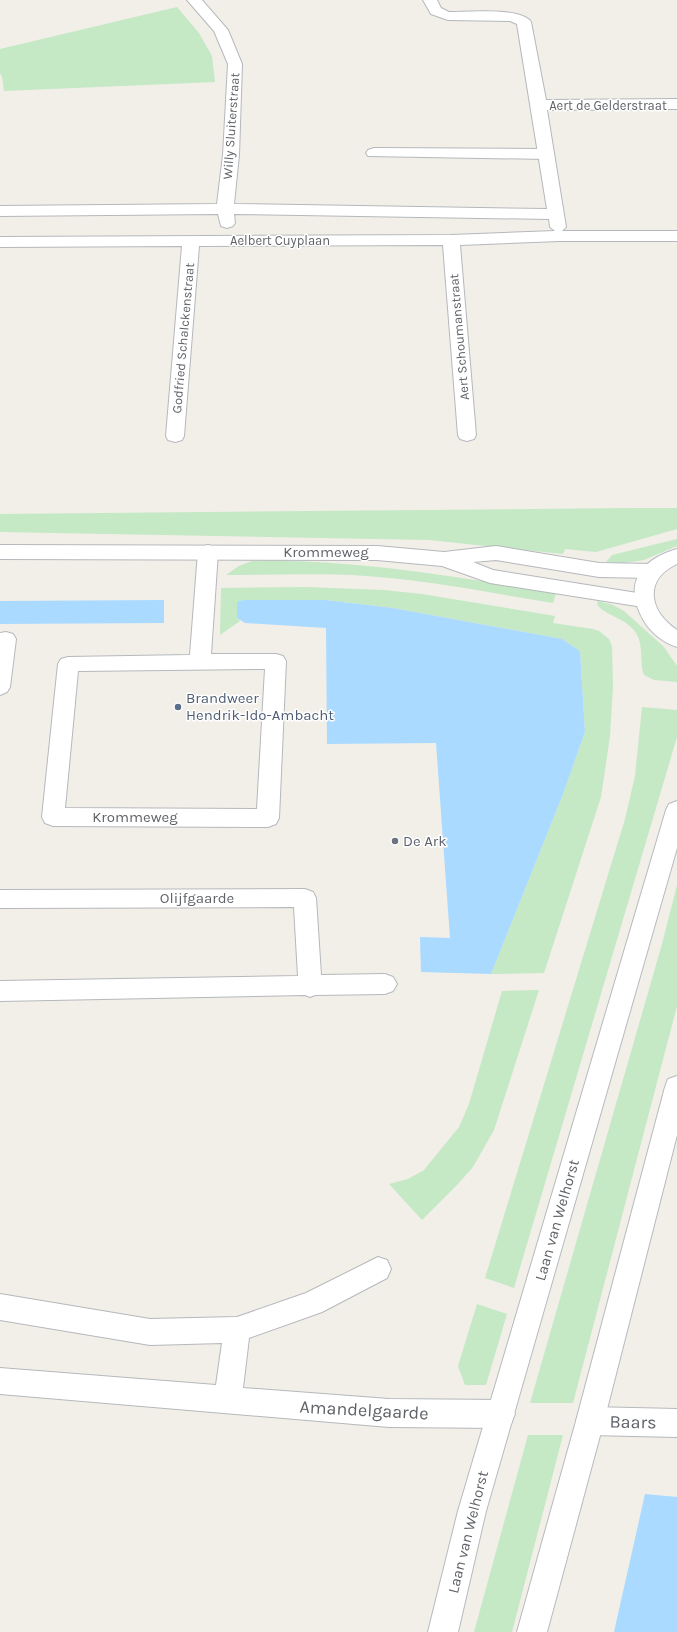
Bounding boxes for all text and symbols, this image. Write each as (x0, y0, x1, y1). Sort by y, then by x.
street label: Willy Sluiterstraat (220, 72, 242, 180)
street label: Aert de Gelderstraat (549, 98, 667, 113)
street label: Aelbert Cuyplaan (230, 233, 330, 248)
street label: Godfried Schalckenstraat (169, 262, 197, 414)
street label: Aert Schoumanstraat (446, 273, 472, 401)
street label: Krommeweg (283, 543, 369, 561)
place label: Brandweer Hendrik-Ido-Ambacht (186, 689, 334, 724)
marker: Brandweer Hendrik-Ido-Ambacht (173, 702, 183, 712)
street label: Krommeweg (92, 808, 178, 826)
place label: De Ark (403, 832, 447, 850)
marker: De Ark (390, 836, 400, 846)
street label: Olijfgaarde (160, 889, 234, 907)
street label: Laan van Welhorst (531, 1157, 583, 1283)
street label: Amandelgaarde (299, 1396, 429, 1424)
street label: Baars (609, 1411, 657, 1433)
street label: Laan van Welhorst (444, 1469, 492, 1595)

